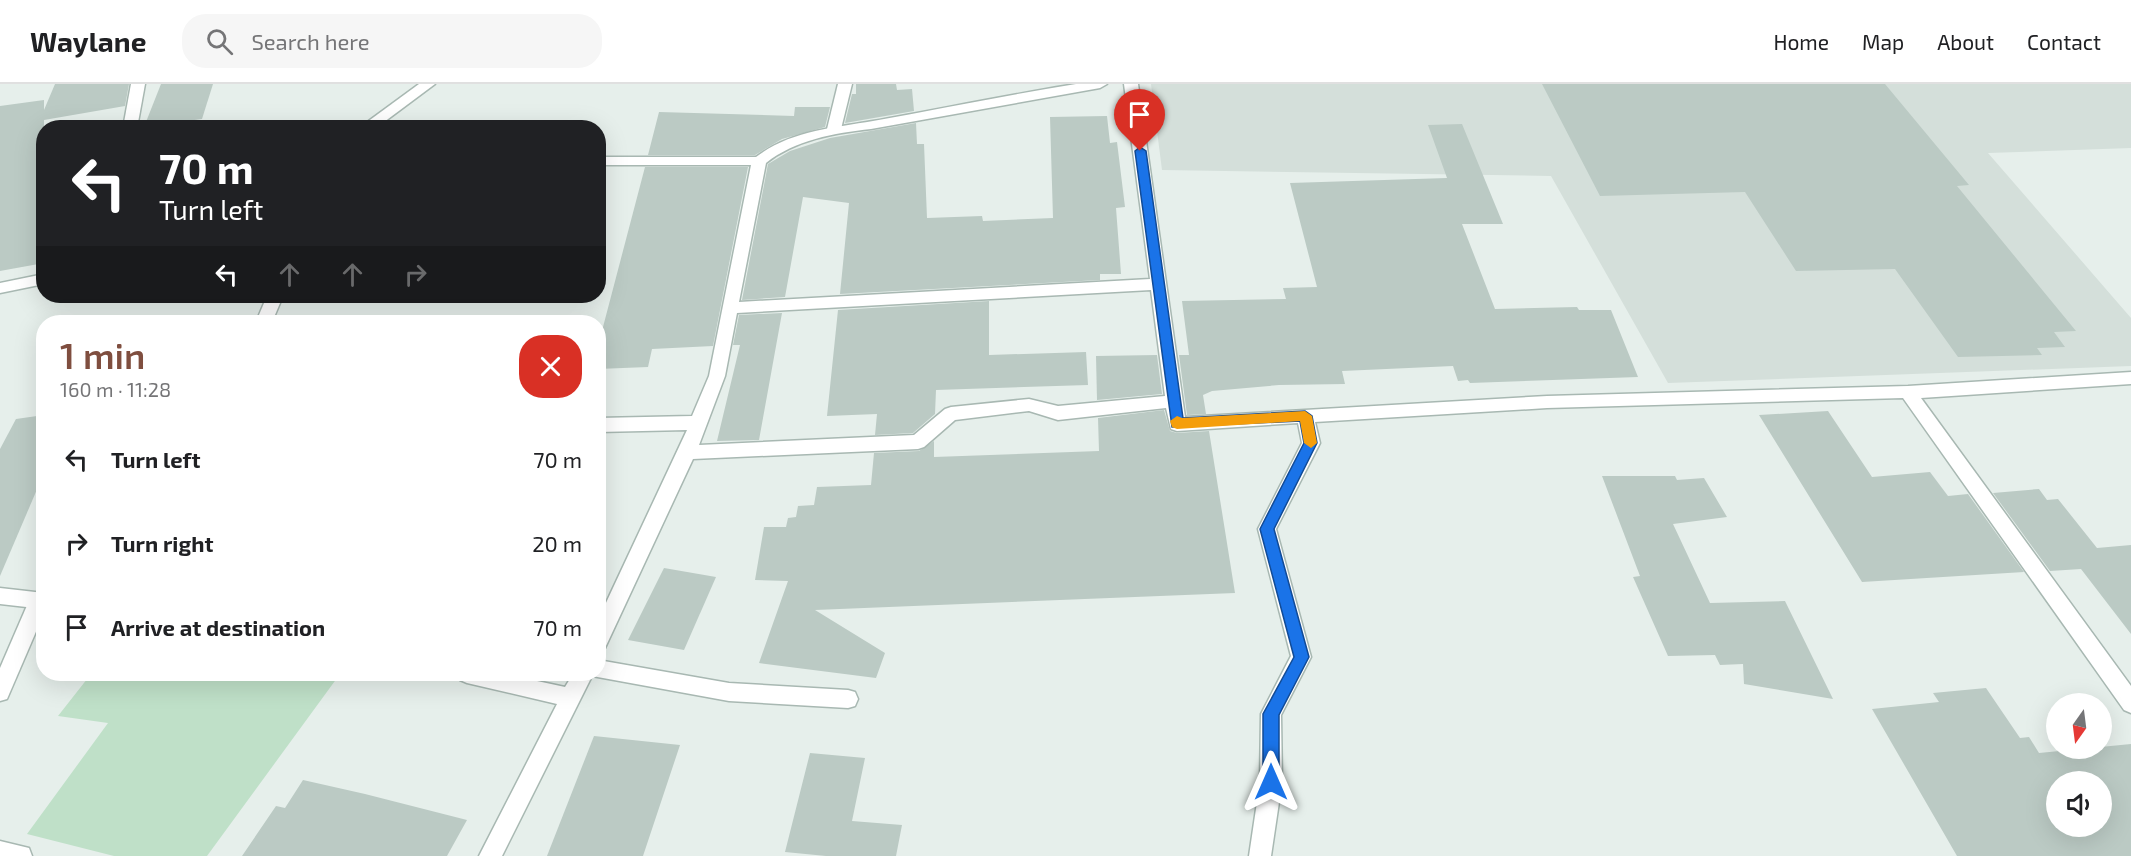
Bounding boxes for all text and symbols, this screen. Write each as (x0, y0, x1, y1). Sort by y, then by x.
search box (182, 14, 602, 68)
text: Waylane (30, 24, 146, 58)
icon: search (203, 25, 236, 58)
text: Search here (251, 28, 370, 54)
text: Home (1773, 29, 1829, 54)
text: Map (1862, 29, 1904, 54)
text: About (1937, 29, 1994, 54)
text: Contact (2027, 29, 2101, 54)
pin (1114, 89, 1165, 151)
icon: arrive (1123, 98, 1156, 131)
text: 70 m (159, 142, 254, 192)
icon: left (60, 144, 138, 222)
text: Turn left (159, 193, 263, 225)
icon: left (210, 258, 243, 291)
icon: ahead (273, 258, 306, 291)
icon: ahead (336, 258, 369, 291)
icon: right (399, 258, 432, 291)
text: 1 min (60, 333, 145, 376)
button: close (519, 335, 582, 398)
text: 160 m · 11:28 (60, 377, 171, 401)
icon: left (60, 443, 93, 476)
text: Turn left (111, 446, 200, 472)
text: 70 m (533, 446, 582, 472)
icon: right (60, 527, 93, 560)
text: Turn right (111, 530, 213, 556)
text: 20 m (532, 530, 582, 556)
icon: arrive (60, 611, 93, 644)
text: Arrive at destination (111, 614, 325, 640)
text: 70 m (533, 614, 582, 640)
north arrow (2046, 693, 2112, 759)
map controls (2046, 693, 2112, 837)
position arrow (1239, 750, 1303, 814)
button: sound (2046, 771, 2112, 837)

